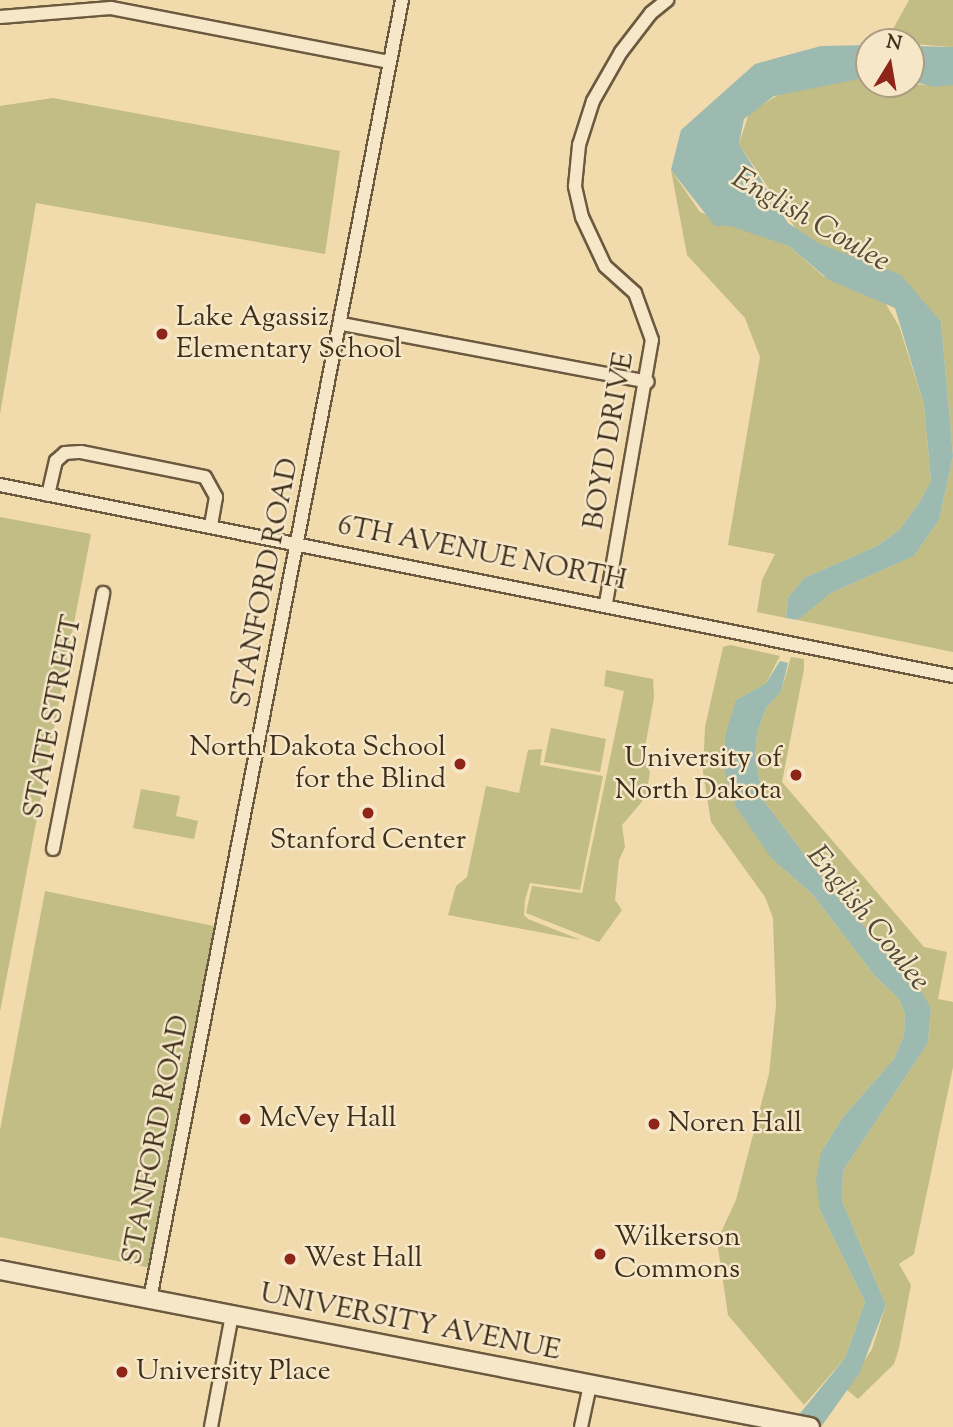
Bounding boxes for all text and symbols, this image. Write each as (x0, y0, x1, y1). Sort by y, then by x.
north arrow (855, 28, 925, 98)
text: N (884, 29, 904, 59)
water label: English Coulee (724, 161, 896, 281)
place label: Lake Agassiz Elementary School (176, 301, 402, 367)
marker: Lake Agassiz Elementary School (154, 326, 170, 342)
street label: BOYD DRIVE (578, 350, 642, 532)
street label: STANFORD ROAD (225, 455, 307, 711)
street label: 6TH AVENUE NORTH (335, 509, 629, 599)
street label: STATE STREET (18, 612, 90, 822)
place label: North Dakota School for the Blind (189, 731, 446, 797)
place label: University of North Dakota (615, 742, 782, 808)
marker: North Dakota School for the Blind (452, 756, 468, 772)
marker: University of North Dakota (788, 767, 804, 783)
marker: Stanford Center (360, 805, 376, 821)
place label: Stanford Center (270, 824, 466, 858)
water label: English Coulee (797, 839, 937, 999)
street label: STANFORD ROAD (116, 1012, 198, 1268)
place label: McVey Hall (259, 1102, 397, 1136)
place label: Noren Hall (668, 1107, 802, 1141)
marker: McVey Hall (237, 1111, 253, 1127)
marker: Noren Hall (646, 1116, 662, 1132)
place label: Wilkerson Commons (614, 1221, 741, 1287)
place label: West Hall (304, 1242, 423, 1276)
marker: Wilkerson Commons (592, 1246, 608, 1262)
marker: West Hall (282, 1251, 298, 1267)
street label: UNIVERSITY AVENUE (257, 1277, 563, 1369)
place label: University Place (136, 1355, 331, 1389)
marker: University Place (114, 1364, 130, 1380)

